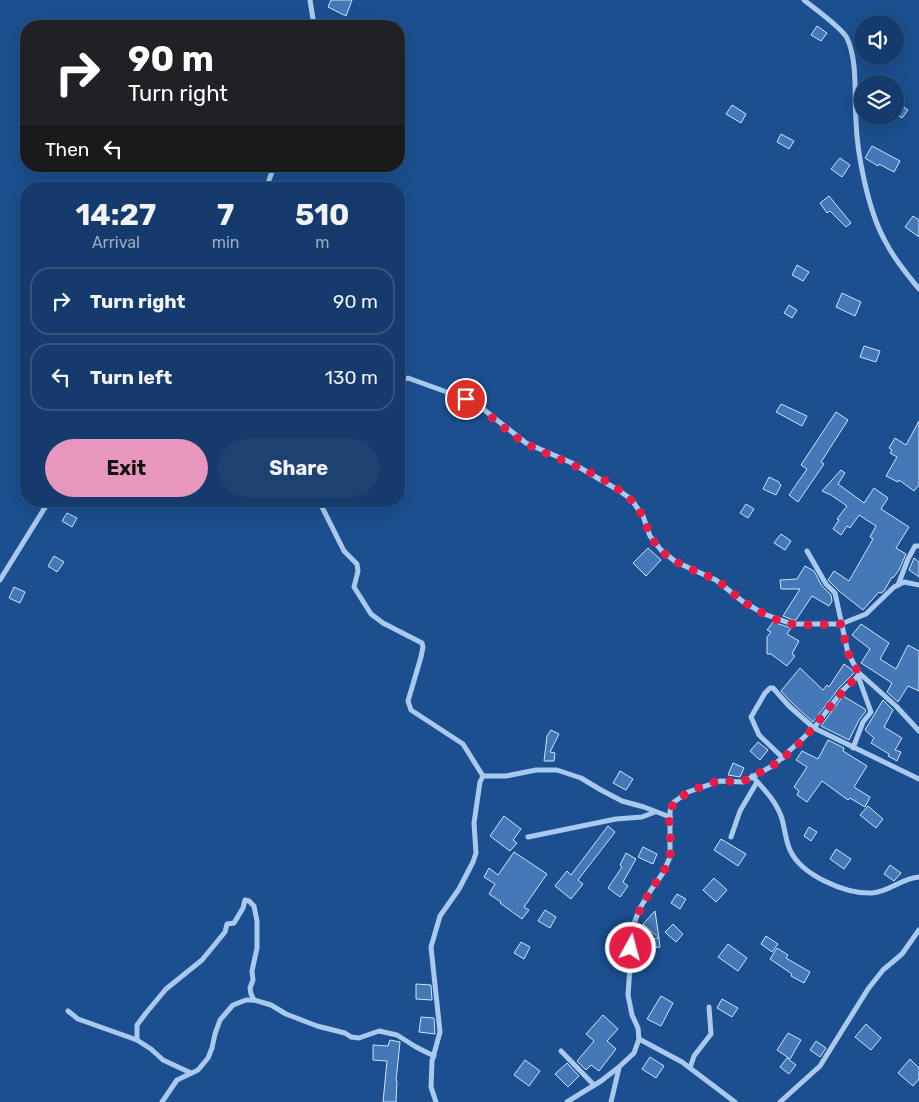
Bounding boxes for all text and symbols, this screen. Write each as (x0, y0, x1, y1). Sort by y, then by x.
map controls (854, 15, 904, 125)
button: sound (854, 15, 904, 65)
text: 90 m (128, 38, 214, 80)
icon: right (45, 40, 110, 105)
button: layers (854, 75, 904, 125)
text: Turn right (128, 80, 228, 107)
icon: left (99, 135, 127, 163)
text: Then (45, 138, 89, 161)
text: 14:27 (75, 197, 156, 233)
text: 7 (217, 197, 234, 233)
text: 510 (295, 197, 350, 233)
text: Arrival (92, 233, 140, 252)
text: min (212, 233, 240, 252)
text: m (315, 233, 329, 252)
icon: right (47, 287, 75, 315)
text: Turn right (90, 290, 185, 313)
text: 90 m (333, 290, 378, 313)
icon: left (47, 363, 75, 391)
text: Turn left (90, 366, 172, 389)
text: 130 m (325, 366, 378, 389)
pin (445, 378, 487, 420)
icon: arrive (452, 385, 480, 413)
button: Exit (45, 439, 208, 497)
button: Share (218, 439, 380, 497)
position arrow (604, 921, 656, 973)

